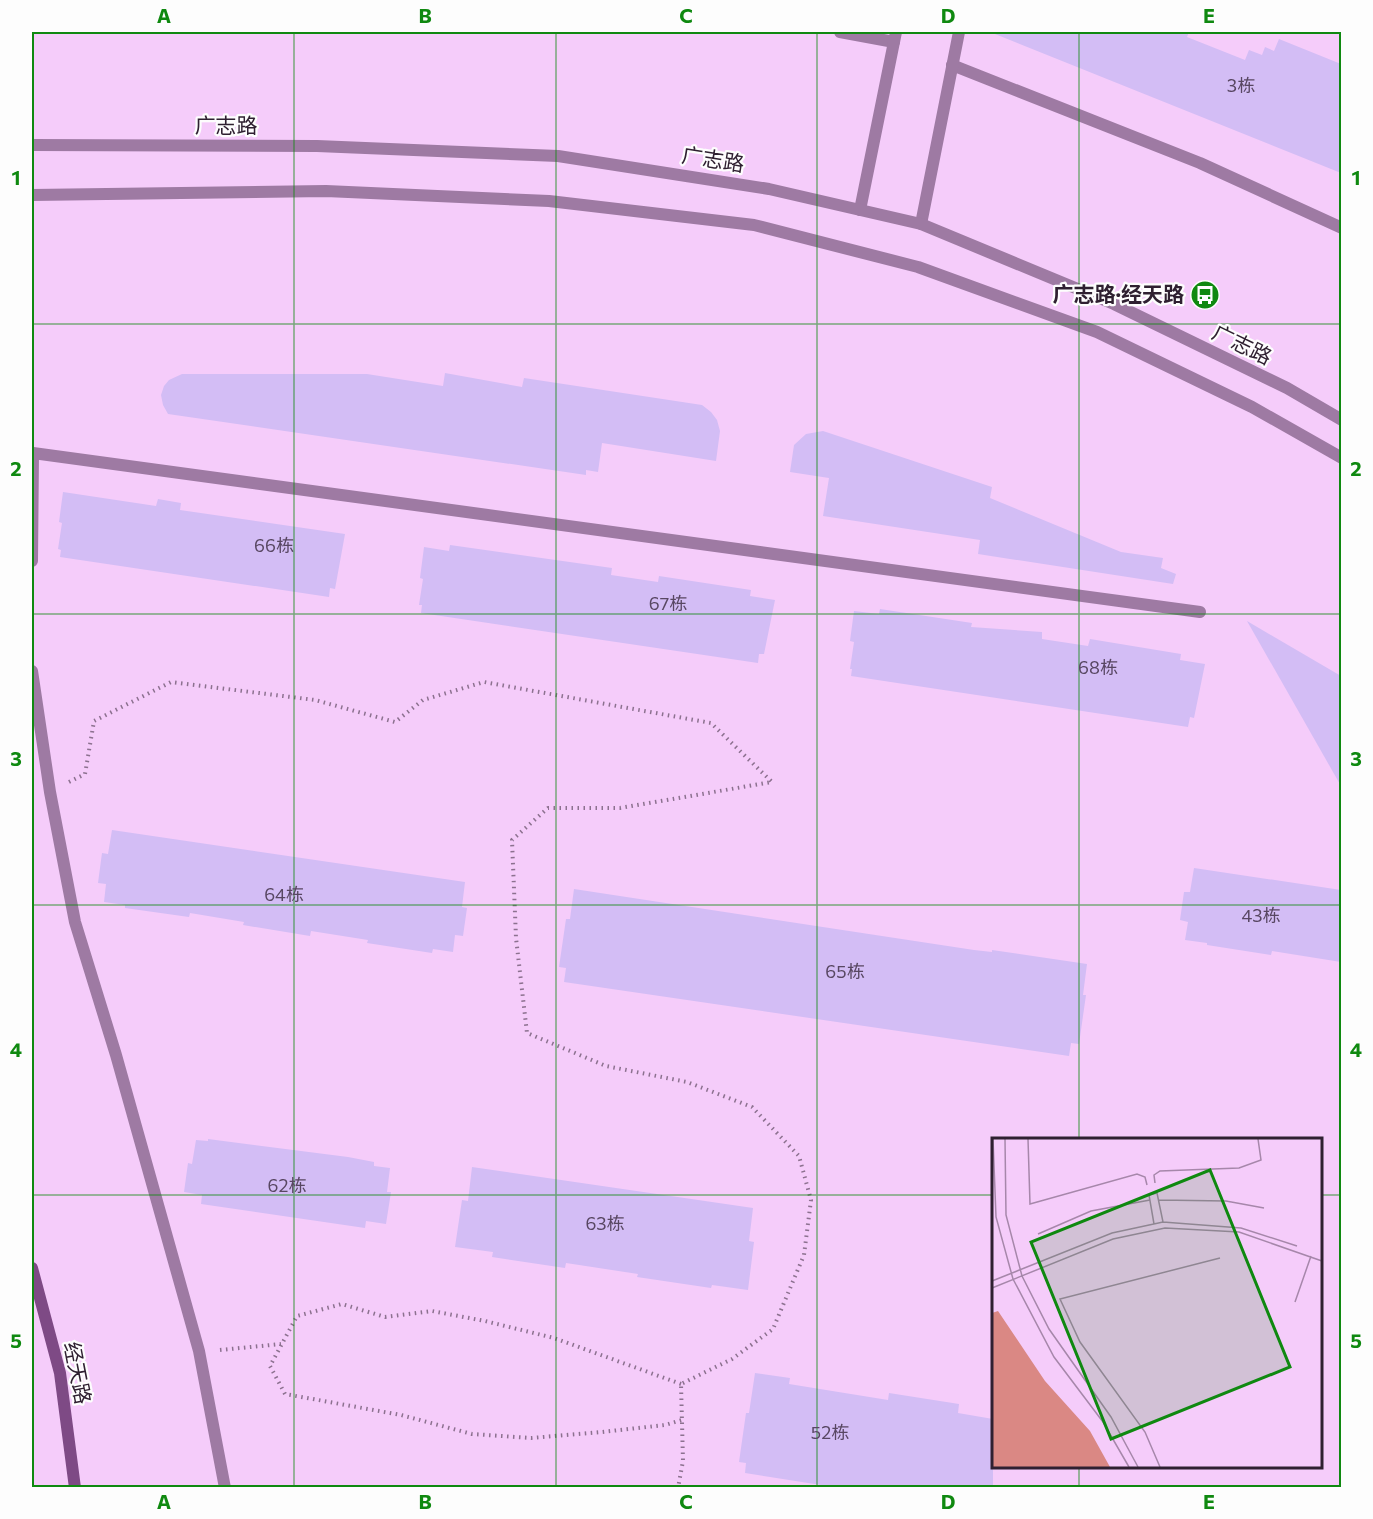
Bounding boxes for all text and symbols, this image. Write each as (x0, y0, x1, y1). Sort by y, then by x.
text: A (157, 3, 171, 27)
text: B (418, 3, 432, 27)
text: C (679, 3, 693, 27)
text: D (941, 3, 955, 27)
text: E (1203, 3, 1215, 27)
house number: 3栋 (1227, 74, 1255, 96)
street label: 广志路 (195, 112, 258, 137)
street label: 广志路 (680, 141, 746, 176)
text: 1 (11, 165, 21, 189)
text: 1 (1351, 165, 1361, 189)
bus stop icon: 广志路·经天路 (1189, 279, 1221, 311)
place label: 广志路·经天路 (1052, 281, 1184, 306)
street label: 广志路 (1209, 319, 1276, 369)
text: 2 (10, 456, 22, 480)
text: 2 (1350, 456, 1362, 480)
house number: 66栋 (254, 534, 294, 556)
house number: 67栋 (649, 592, 687, 614)
house number: 68栋 (1078, 656, 1118, 678)
text: 3 (10, 746, 22, 770)
text: 3 (1350, 746, 1362, 770)
house number: 64栋 (264, 883, 304, 905)
house number: 43栋 (1241, 904, 1281, 926)
house number: 65栋 (825, 960, 865, 982)
text: 4 (10, 1037, 22, 1061)
text: 4 (1350, 1037, 1362, 1061)
inset map (992, 1138, 1322, 1468)
house number: 62栋 (268, 1174, 306, 1196)
house number: 63栋 (585, 1212, 625, 1234)
text: 5 (10, 1328, 22, 1352)
text: 5 (1350, 1328, 1362, 1352)
street label: 经天路 (60, 1339, 97, 1406)
house number: 52栋 (811, 1421, 849, 1443)
text: A (157, 1489, 171, 1513)
text: B (418, 1489, 432, 1513)
text: C (679, 1489, 693, 1513)
text: D (941, 1489, 955, 1513)
text: E (1203, 1489, 1215, 1513)

